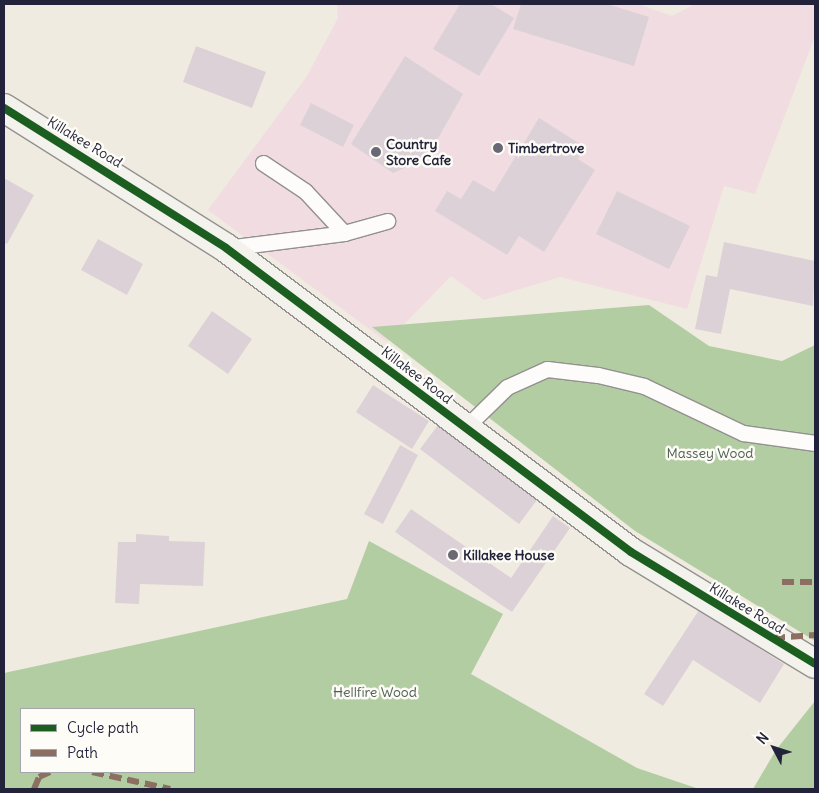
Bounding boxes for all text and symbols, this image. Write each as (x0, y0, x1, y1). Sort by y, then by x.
street label: Killakee Road (45, 113, 125, 171)
place label: Country Store Cafe (386, 136, 451, 168)
place label: Timbertrove (508, 140, 584, 156)
marker: Timbertrove (492, 142, 504, 154)
marker: Country Store Cafe (370, 146, 382, 158)
street label: Killakee Road (378, 343, 456, 407)
park label: Massey Wood (666, 445, 754, 461)
place label: Killakee House (463, 547, 555, 563)
marker: Killakee House (447, 549, 459, 561)
street label: Killakee Road (707, 579, 787, 637)
park label: Hellfire Wood (333, 684, 417, 700)
legend (20, 708, 195, 773)
text: Cycle path (67, 718, 139, 737)
north arrow (749, 723, 799, 773)
text: N (753, 729, 773, 748)
text: Path (67, 743, 98, 762)

